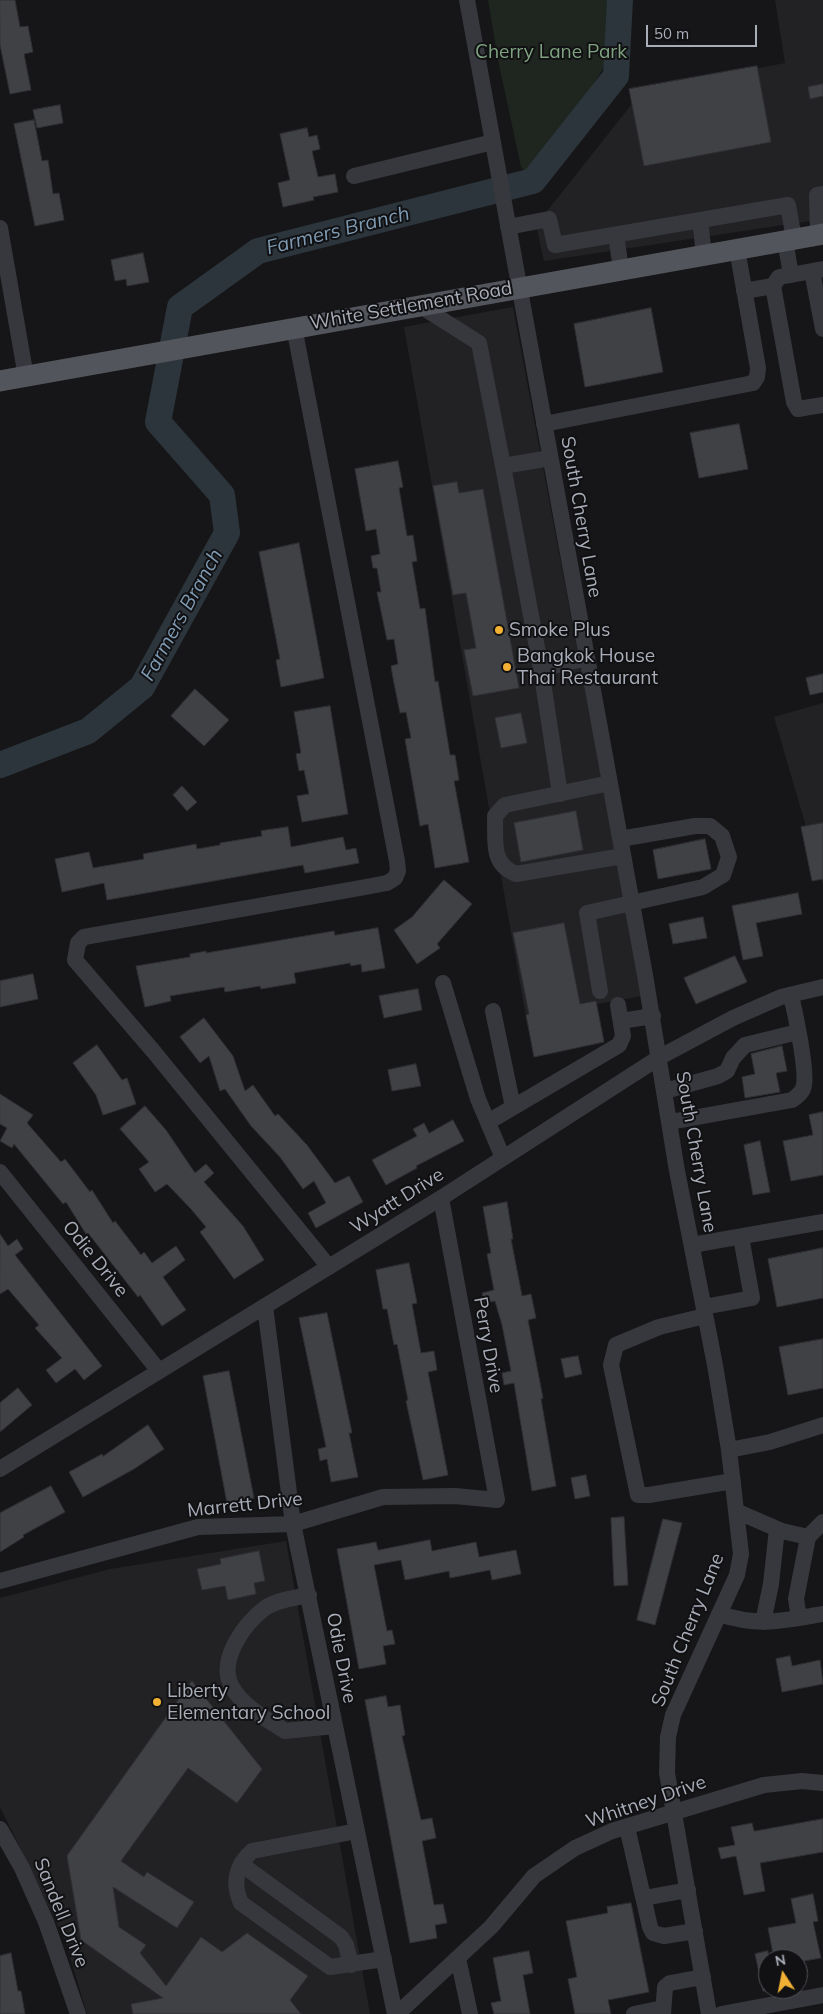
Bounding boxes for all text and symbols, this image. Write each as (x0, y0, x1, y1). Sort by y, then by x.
scale bar (648, 15, 759, 47)
text: 50 m (654, 24, 689, 43)
park label: Cherry Lane Park (475, 41, 627, 63)
water label: Farmers Branch (264, 202, 412, 260)
street label: White Settlement Road (308, 277, 514, 335)
street label: South Cherry Lane (556, 435, 606, 599)
water label: Farmers Branch (136, 545, 228, 685)
place label: Smoke Plus (509, 619, 610, 641)
marker: Smoke Plus (493, 624, 505, 636)
place label: Bangkok House Thai Restaurant (517, 645, 658, 689)
marker: Bangkok House Thai Restaurant (501, 661, 513, 673)
street label: South Cherry Lane (671, 1070, 721, 1234)
street label: Wyatt Drive (346, 1163, 448, 1239)
street label: Odie Drive (57, 1216, 133, 1302)
street label: Perry Drive (468, 1295, 508, 1395)
street label: Marrett Drive (186, 1488, 304, 1522)
street label: South Cherry Lane (647, 1550, 729, 1710)
street label: Odie Drive (321, 1611, 361, 1705)
place label: Liberty Elementary School (167, 1680, 330, 1724)
marker: Liberty Elementary School (151, 1696, 163, 1708)
street label: Whitney Drive (583, 1771, 709, 1833)
street label: Sandell Drive (29, 1855, 93, 1971)
north arrow (758, 1949, 808, 1999)
text: N (773, 1950, 787, 1970)

